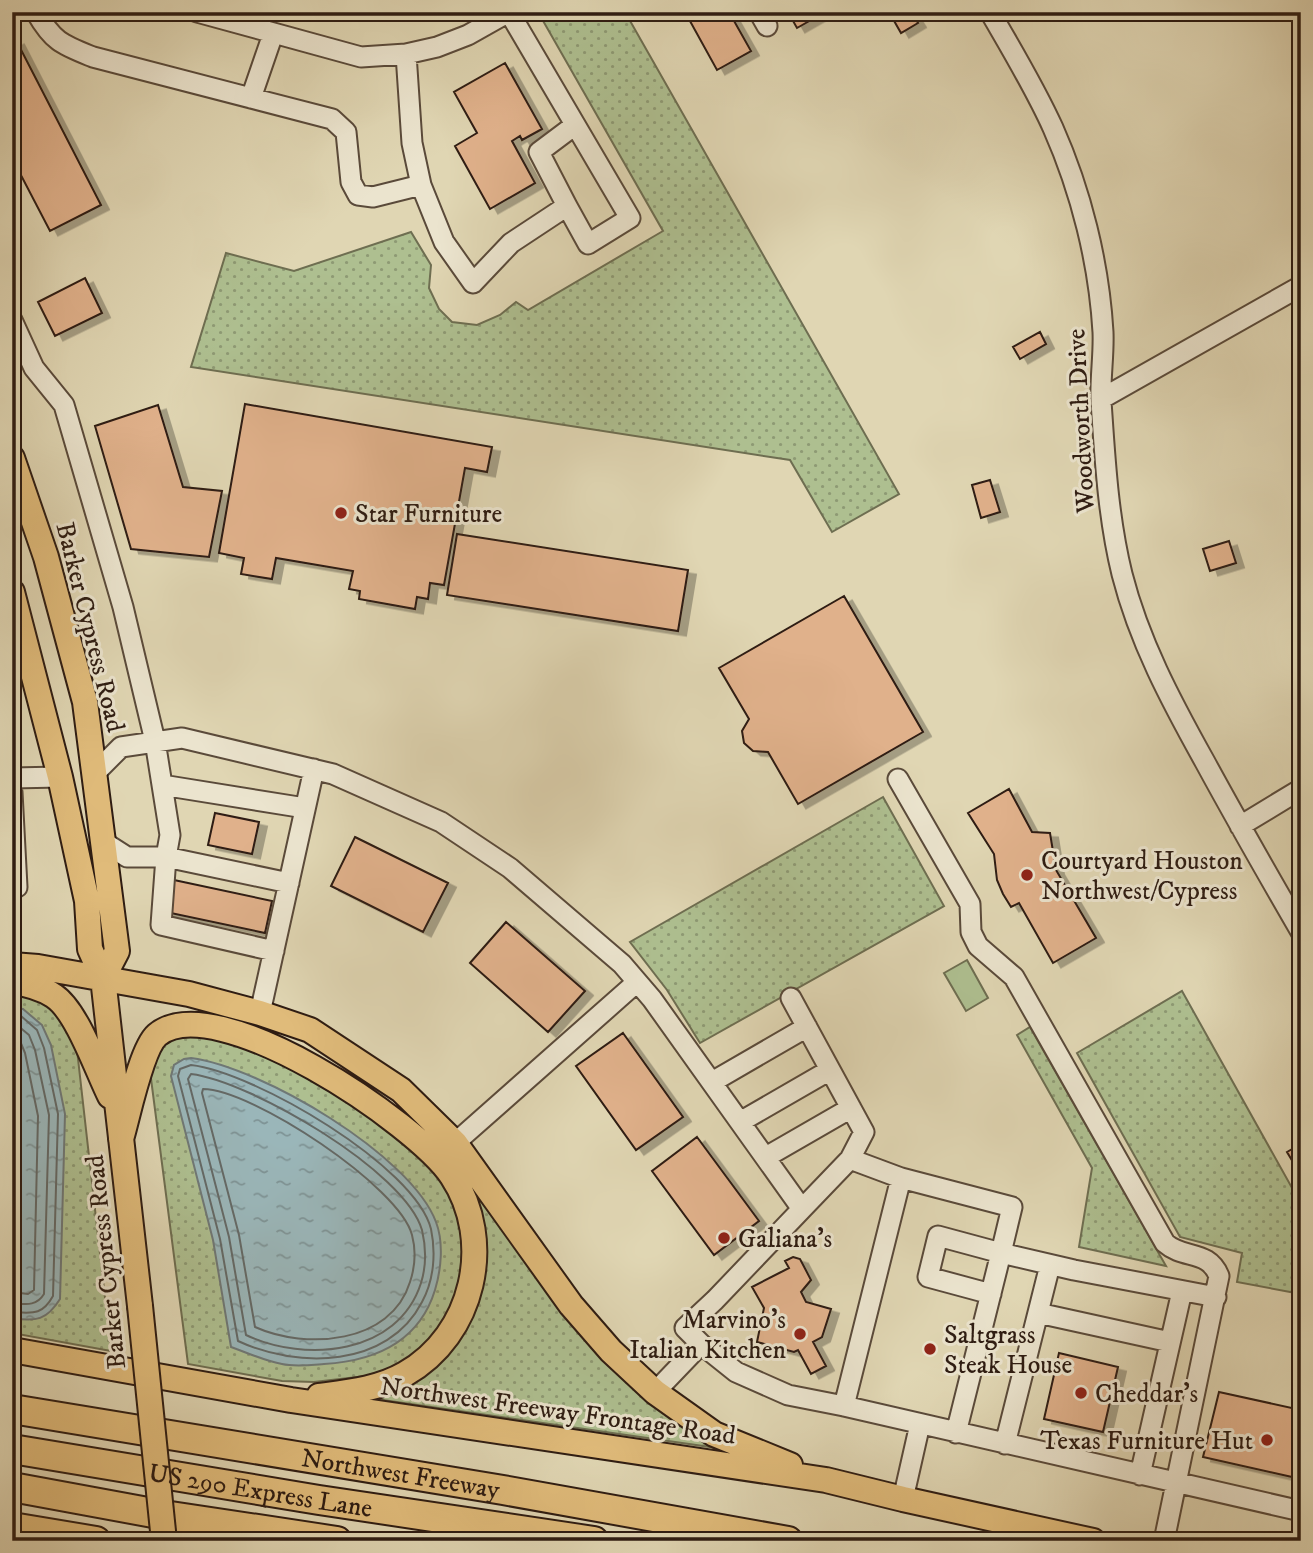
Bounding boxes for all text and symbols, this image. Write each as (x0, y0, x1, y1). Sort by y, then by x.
street label: Woodworth Drive (1060, 328, 1103, 515)
place label: Star Furniture (355, 498, 502, 531)
marker: Star Furniture (333, 505, 349, 521)
street label: Barker Cypress Road (47, 519, 132, 736)
place label: Courtyard Houston Northwest/Cypress (1041, 845, 1243, 908)
marker: Courtyard Houston Northwest/Cypress (1019, 867, 1035, 883)
street label: Barker Cypress Road (79, 1153, 134, 1371)
place label: Galiana's (738, 1223, 832, 1256)
marker: Galiana's (716, 1230, 732, 1246)
place label: Marvino's Italian Kitchen (629, 1304, 786, 1367)
place label: Saltgrass Steak House (944, 1319, 1072, 1382)
marker: Marvino's Italian Kitchen (792, 1326, 808, 1342)
marker: Saltgrass Steak House (922, 1341, 938, 1357)
street label: Northwest Freeway Frontage Road (378, 1370, 738, 1453)
place label: Cheddar's (1095, 1378, 1198, 1411)
marker: Cheddar's (1073, 1385, 1089, 1401)
place label: Texas Furniture Hut (1040, 1425, 1253, 1458)
marker: Texas Furniture Hut (1259, 1432, 1275, 1448)
street label: Northwest Freeway (299, 1442, 503, 1507)
street label: US 290 Express Lane (146, 1457, 375, 1526)

